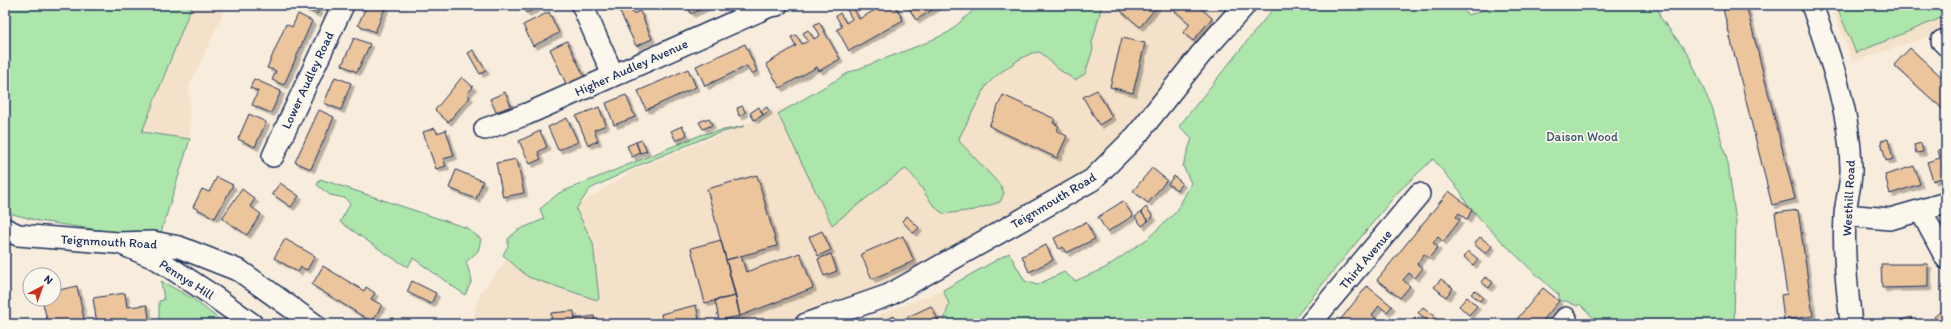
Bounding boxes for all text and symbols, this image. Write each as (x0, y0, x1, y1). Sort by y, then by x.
street label: Lower Audley Road (278, 29, 337, 131)
street label: Higher Audley Avenue (572, 36, 690, 99)
park label: Daison Wood (1546, 129, 1618, 144)
street label: Westhill Road (1839, 160, 1858, 237)
street label: Teignmouth Road (1008, 169, 1099, 232)
street label: Third Avenue (1336, 226, 1395, 292)
street label: Teignmouth Road (60, 231, 158, 252)
street label: Pennys Hill (157, 256, 217, 303)
north arrow (22, 267, 62, 307)
text: N (41, 272, 55, 287)

